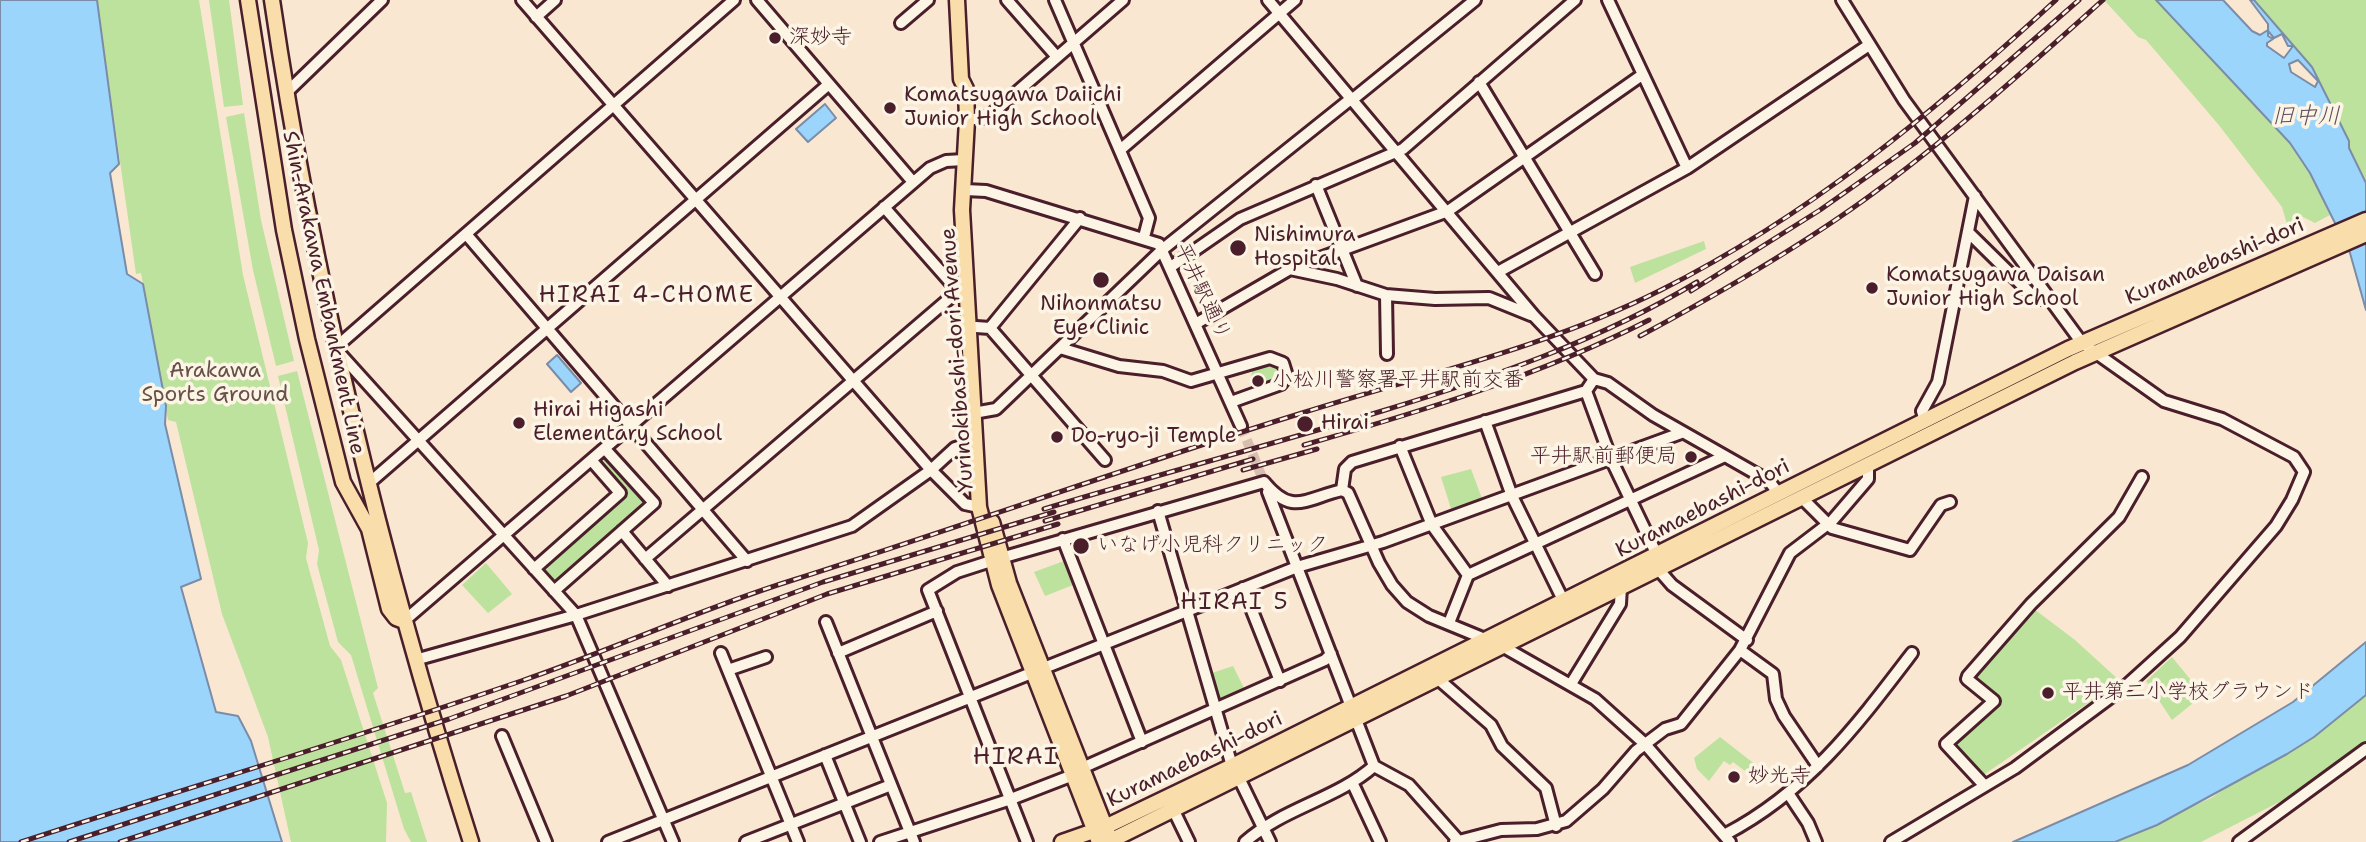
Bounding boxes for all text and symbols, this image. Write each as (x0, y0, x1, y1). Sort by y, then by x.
place label: 深妙寺 (789, 25, 852, 51)
marker: 深妙寺 (767, 30, 783, 46)
place label: Komatsugawa Daiichi Junior High School (904, 83, 1122, 133)
marker: Komatsugawa Daiichi Junior High School (882, 100, 898, 116)
water label: 旧中川 (2272, 103, 2340, 131)
street label: Shin-Arakawa Embankment Line (276, 129, 370, 457)
street label: Kuramaebashi-dori (2122, 213, 2308, 311)
place label: Nishimura Hospital (1254, 223, 1356, 273)
street label: Yurinokibashi-dori Avenue (936, 227, 980, 493)
marker: Nishimura Hospital (1228, 238, 1248, 258)
street label: 平井駅通り (1168, 239, 1236, 345)
place label: Komatsugawa Daisan Junior High School (1886, 263, 2105, 313)
marker: Nihonmatsu Eye Clinic (1091, 270, 1111, 290)
marker: Komatsugawa Daisan Junior High School (1864, 280, 1880, 296)
district label: HIRAI 4-CHOME (540, 282, 754, 310)
place label: Nihonmatsu Eye Clinic (1040, 292, 1162, 342)
park label: Arakawa Sports Ground (141, 359, 289, 409)
place label: 小松川警察署平井駅前交番 (1272, 368, 1524, 394)
marker: 小松川警察署平井駅前交番 (1250, 373, 1266, 389)
place label: Hirai Higashi Elementary School (533, 398, 722, 448)
place label: Hirai (1321, 411, 1369, 437)
marker: Hirai (1295, 414, 1315, 434)
marker: Hirai Higashi Elementary School (511, 415, 527, 431)
place label: Do-ryo-ji Temple (1071, 424, 1237, 450)
marker: Do-ryo-ji Temple (1049, 429, 1065, 445)
place label: 平井駅前郵便局 (1530, 444, 1677, 470)
marker: 平井駅前郵便局 (1683, 449, 1699, 465)
street label: Kuramaebashi-dori (1612, 454, 1794, 564)
place label: いなげ小児科クリニック (1097, 533, 1328, 559)
marker: いなげ小児科クリニック (1071, 536, 1091, 556)
district label: HIRAI 5 (1181, 589, 1289, 617)
place label: 平井第二小学校グラウンド (2062, 680, 2314, 706)
marker: 平井第二小学校グラウンド (2040, 685, 2056, 701)
street label: Kuramaebashi-dori (1103, 707, 1287, 813)
district label: HIRAI (973, 744, 1059, 772)
place label: 妙光寺 (1748, 764, 1811, 790)
marker: 妙光寺 (1726, 769, 1742, 785)

